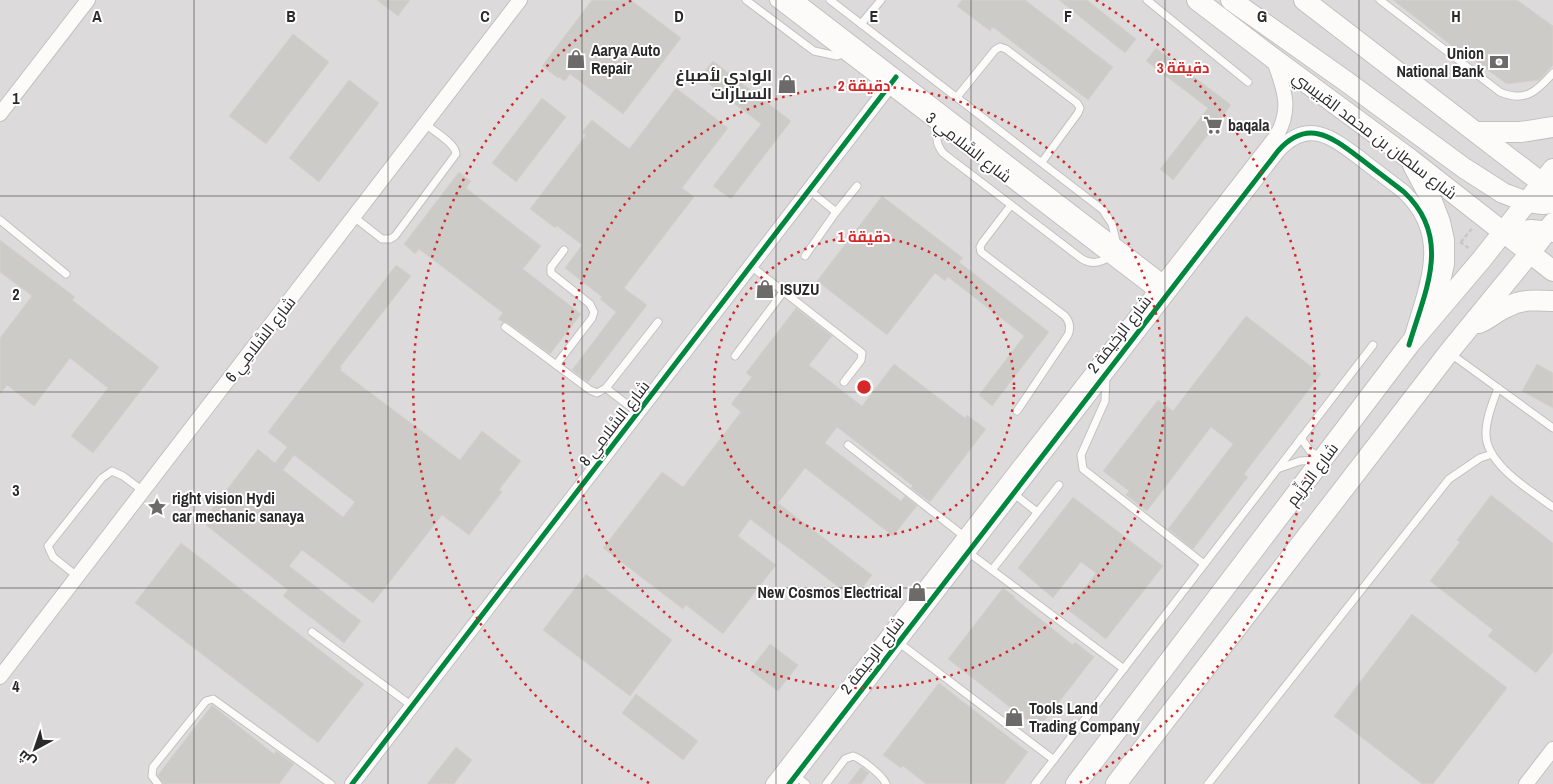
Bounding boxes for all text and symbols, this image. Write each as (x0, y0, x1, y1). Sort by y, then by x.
text: A (92, 5, 102, 27)
text: B (286, 5, 296, 27)
text: C (480, 5, 490, 27)
text: D (674, 5, 684, 27)
text: E (870, 5, 879, 27)
text: F (1064, 5, 1072, 27)
text: G (1257, 5, 1267, 27)
text: H (1451, 5, 1461, 27)
place label: Aarya Auto Repair (591, 39, 661, 79)
place label: Union National Bank (1397, 42, 1485, 82)
shop icon: Aarya Auto Repair (565, 48, 587, 70)
bank icon: Union National Bank (1488, 51, 1510, 73)
text: 3 دقيقة (1157, 57, 1209, 78)
place label: الوادي لأصباغ السيارات (676, 64, 772, 104)
street label: شارع سلطان بن محمد القبيسي (1287, 66, 1462, 206)
shop icon: الوادي لأصباغ السيارات (776, 73, 798, 95)
text: 2 دقيقة (838, 75, 890, 96)
text: 1 (12, 87, 20, 109)
street label: شارع السَّلامِي 3 (920, 107, 1016, 190)
supermarket icon: baqala (1202, 114, 1224, 136)
place label: baqala (1228, 114, 1270, 136)
text: 1 دقيقة (838, 226, 890, 247)
shop icon: ISUZU (754, 278, 776, 300)
place label: ISUZU (780, 278, 819, 300)
text: 2 (12, 283, 20, 305)
street label: شارع الرخيمَة 2 (1082, 291, 1157, 378)
street label: شارع السَّلامِي 6 (220, 292, 303, 388)
street label: شارع السَّلامِي 8 (574, 376, 657, 472)
centre of rings (855, 378, 873, 396)
street label: شارع الجَزِّيم (1281, 438, 1344, 511)
text: 3 (12, 479, 20, 501)
place label: right vision Hydi car mechanic sanaya (172, 487, 305, 527)
place icon: right vision Hydi car mechanic sanaya (146, 496, 168, 518)
place label: New Cosmos Electrical (758, 581, 902, 603)
shop icon: New Cosmos Electrical (906, 581, 928, 603)
street label: شارع الرخيمَة 2 (835, 612, 910, 699)
text: 4 (12, 675, 20, 697)
place label: Tools Land Trading Company (1029, 697, 1141, 737)
shop icon: Tools Land Trading Company (1003, 706, 1025, 728)
north arrow (10, 724, 60, 774)
text: ش (14, 746, 39, 772)

